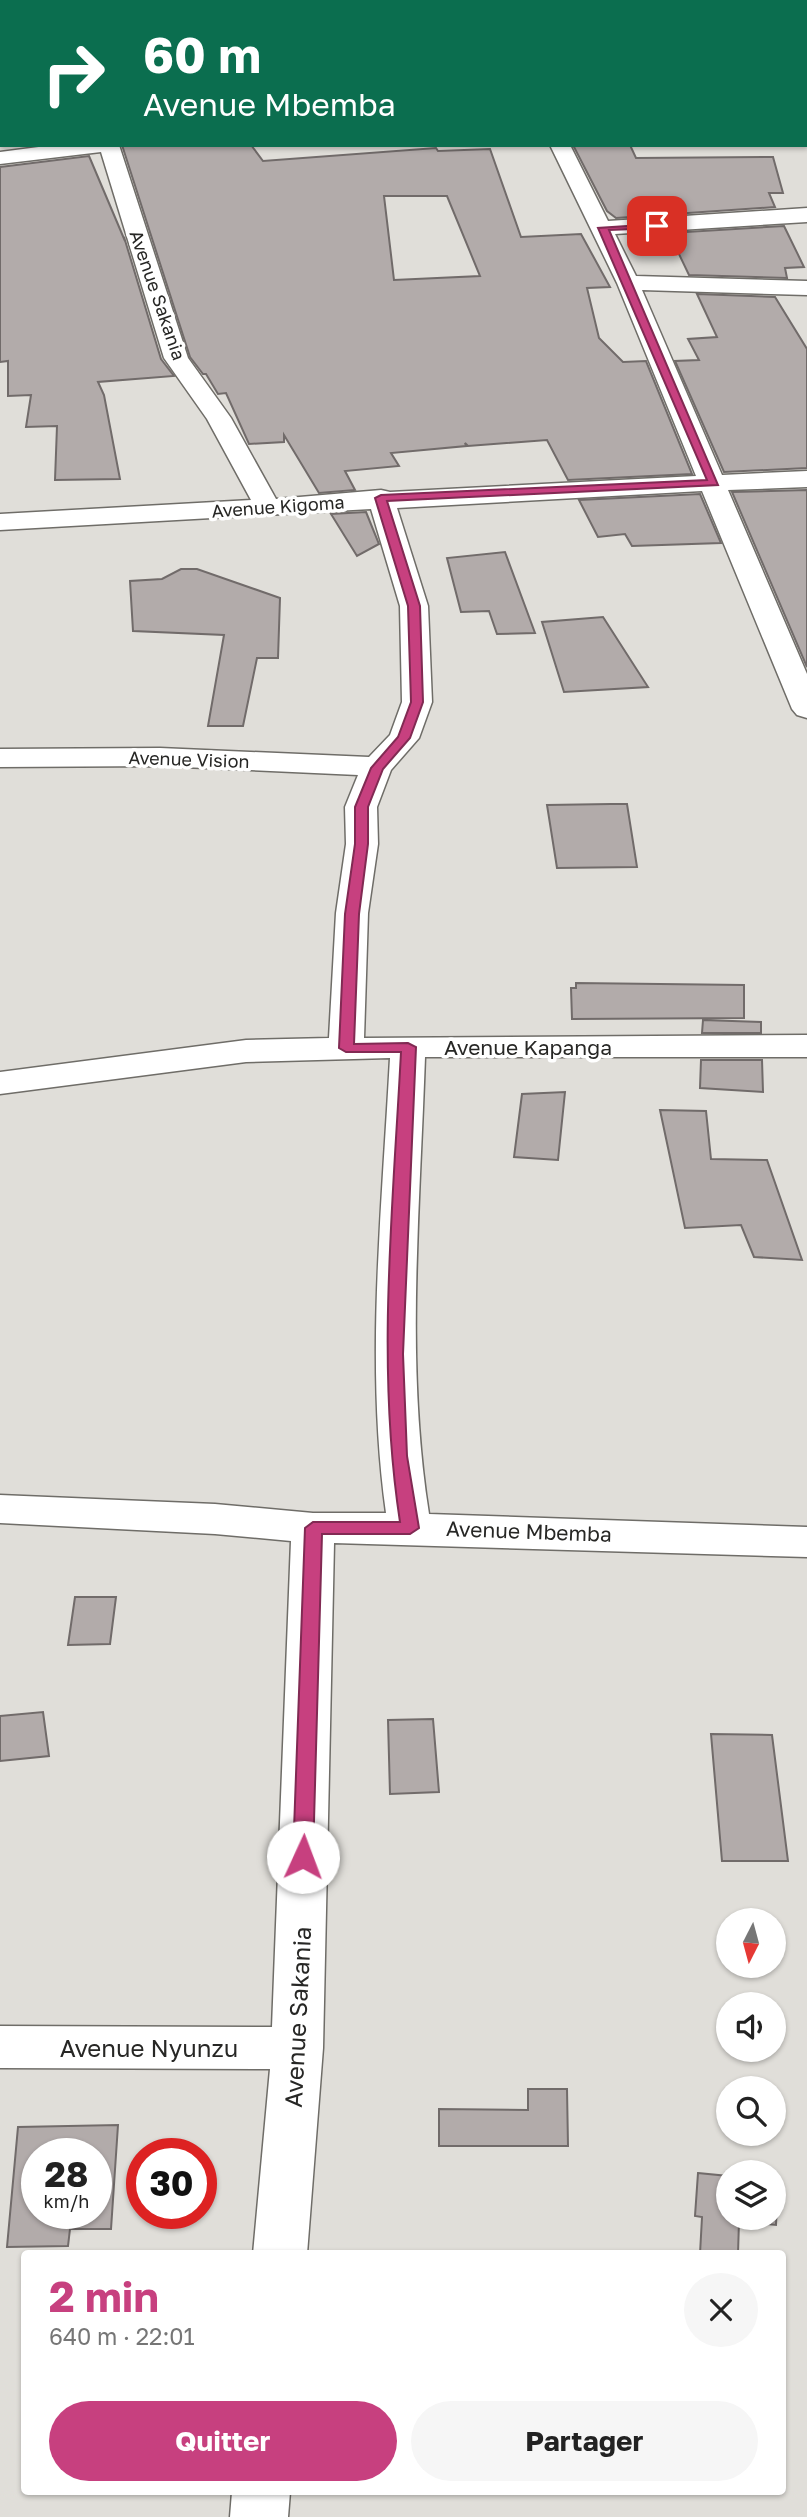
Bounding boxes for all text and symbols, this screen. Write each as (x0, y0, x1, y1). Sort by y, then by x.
text: 60 m (143, 25, 261, 84)
icon: right (28, 28, 119, 119)
text: Avenue Mbemba (143, 85, 396, 123)
pin (627, 196, 687, 256)
icon: arrive (638, 207, 676, 245)
street label: Avenue Sakania (125, 227, 191, 363)
street label: Avenue Kigoma (211, 490, 345, 522)
street label: Avenue Vision (128, 746, 250, 772)
street label: Avenue Kapanga (444, 1034, 612, 1060)
street label: Avenue Mbemba (446, 1515, 612, 1547)
position arrow (266, 1820, 340, 1894)
north arrow (716, 1908, 786, 1978)
map controls (716, 1908, 786, 2230)
street label: Avenue Sakania (278, 1926, 316, 2108)
button: sound (716, 1992, 786, 2062)
street label: Avenue Nyunzu (60, 2033, 238, 2062)
button: search (716, 2076, 786, 2146)
speed limit sign: 30 (126, 2138, 217, 2229)
text: 28 (45, 2153, 88, 2195)
button: layers (716, 2160, 786, 2230)
text: km/h (44, 2190, 89, 2212)
text: 2 min (49, 2271, 159, 2321)
button: close (684, 2273, 758, 2347)
text: 640 m · 22:01 (49, 2322, 195, 2350)
button: Quitter (49, 2401, 397, 2481)
button: Partager (411, 2401, 758, 2481)

